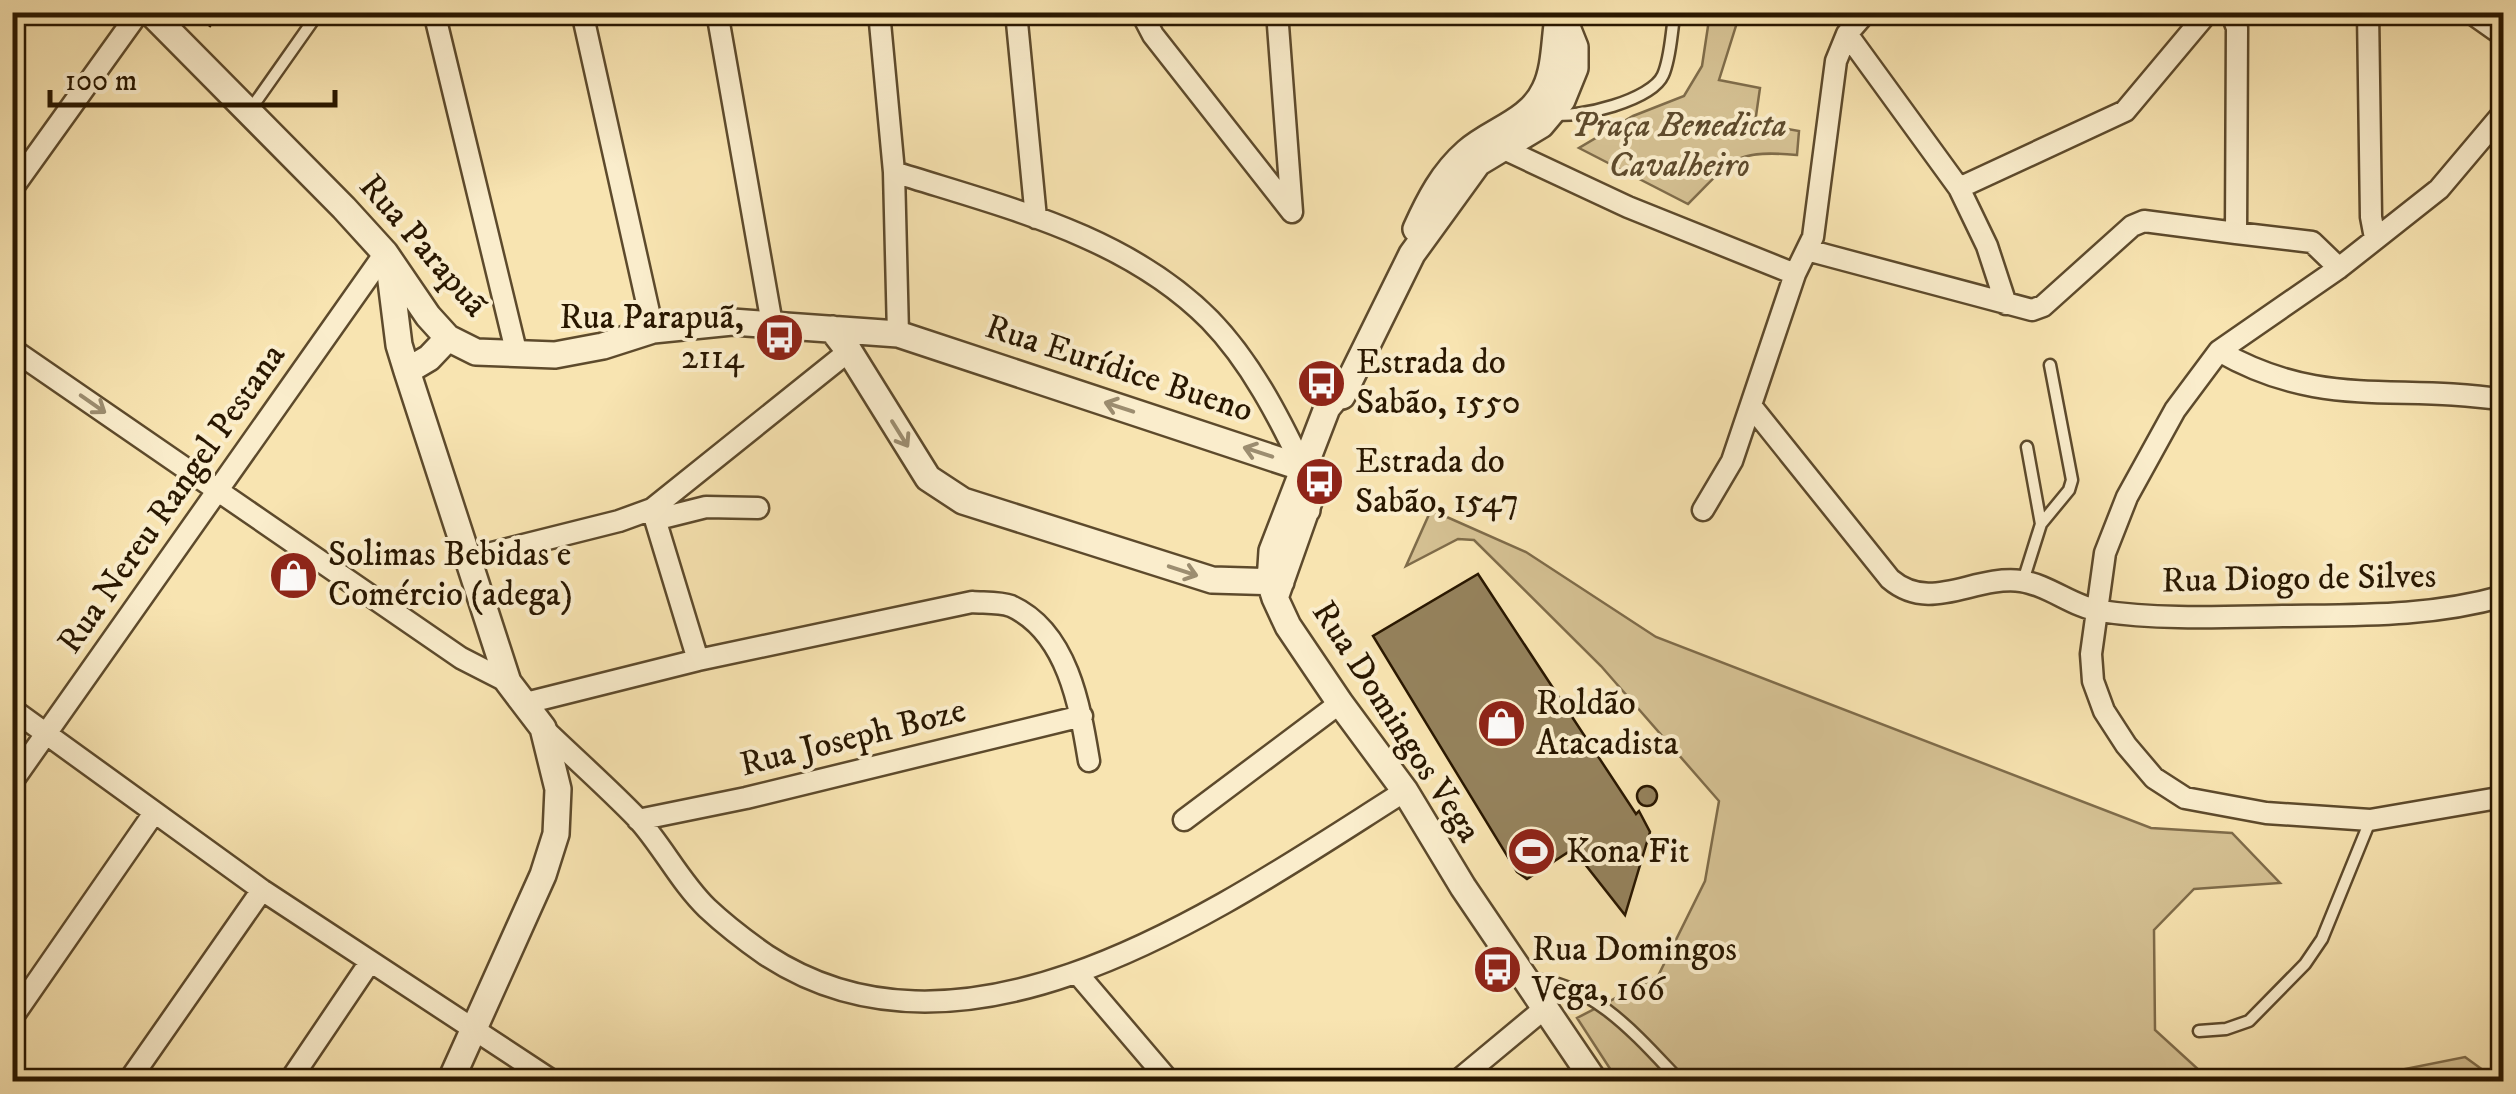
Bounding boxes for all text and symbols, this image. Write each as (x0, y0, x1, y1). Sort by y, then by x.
scale bar (50, 45, 335, 107)
text: 100 m (65, 63, 137, 100)
park label: Praça Benedicta Cavalheiro (1571, 104, 1787, 188)
street label: Rua Parapuã (349, 166, 497, 327)
place label: Rua Parapuã, 2114 (560, 296, 745, 380)
street label: Rua Eurídice Bueno (980, 305, 1258, 433)
bus stop icon: Rua Parapuã, 2114 (753, 312, 805, 364)
street label: Rua Nereu Rangel Pestana (48, 335, 296, 662)
place label: Estrada do Sabão, 1550 (1356, 341, 1521, 425)
bus stop icon: Estrada do Sabão, 1550 (1295, 357, 1347, 409)
one-way arrow (78, 393, 106, 414)
one-way arrow (1104, 396, 1136, 414)
one-way arrow (890, 420, 911, 448)
place label: Estrada do Sabão, 1547 (1355, 440, 1519, 524)
one-way arrow (1242, 441, 1274, 459)
bus stop icon: Estrada do Sabão, 1547 (1294, 456, 1346, 508)
place label: Solimas Bebidas e Comércio (adega) (328, 533, 573, 617)
shop icon: Solimas Bebidas e Comércio (adega) (267, 549, 319, 601)
street label: Rua Diogo de Silves (2161, 555, 2437, 603)
one-way arrow (1167, 563, 1199, 581)
street label: Rua Domingos Vega (1302, 593, 1491, 851)
place label: Roldão Atacadista (1536, 682, 1679, 766)
street label: Rua Joseph Boze (736, 689, 970, 787)
shop icon: Roldão Atacadista (1475, 698, 1527, 750)
sports icon: Kona Fit (1505, 826, 1557, 878)
place label: Kona Fit (1566, 830, 1689, 874)
place label: Rua Domingos Vega, 166 (1531, 928, 1737, 1012)
bus stop icon: Rua Domingos Vega, 166 (1471, 944, 1523, 996)

